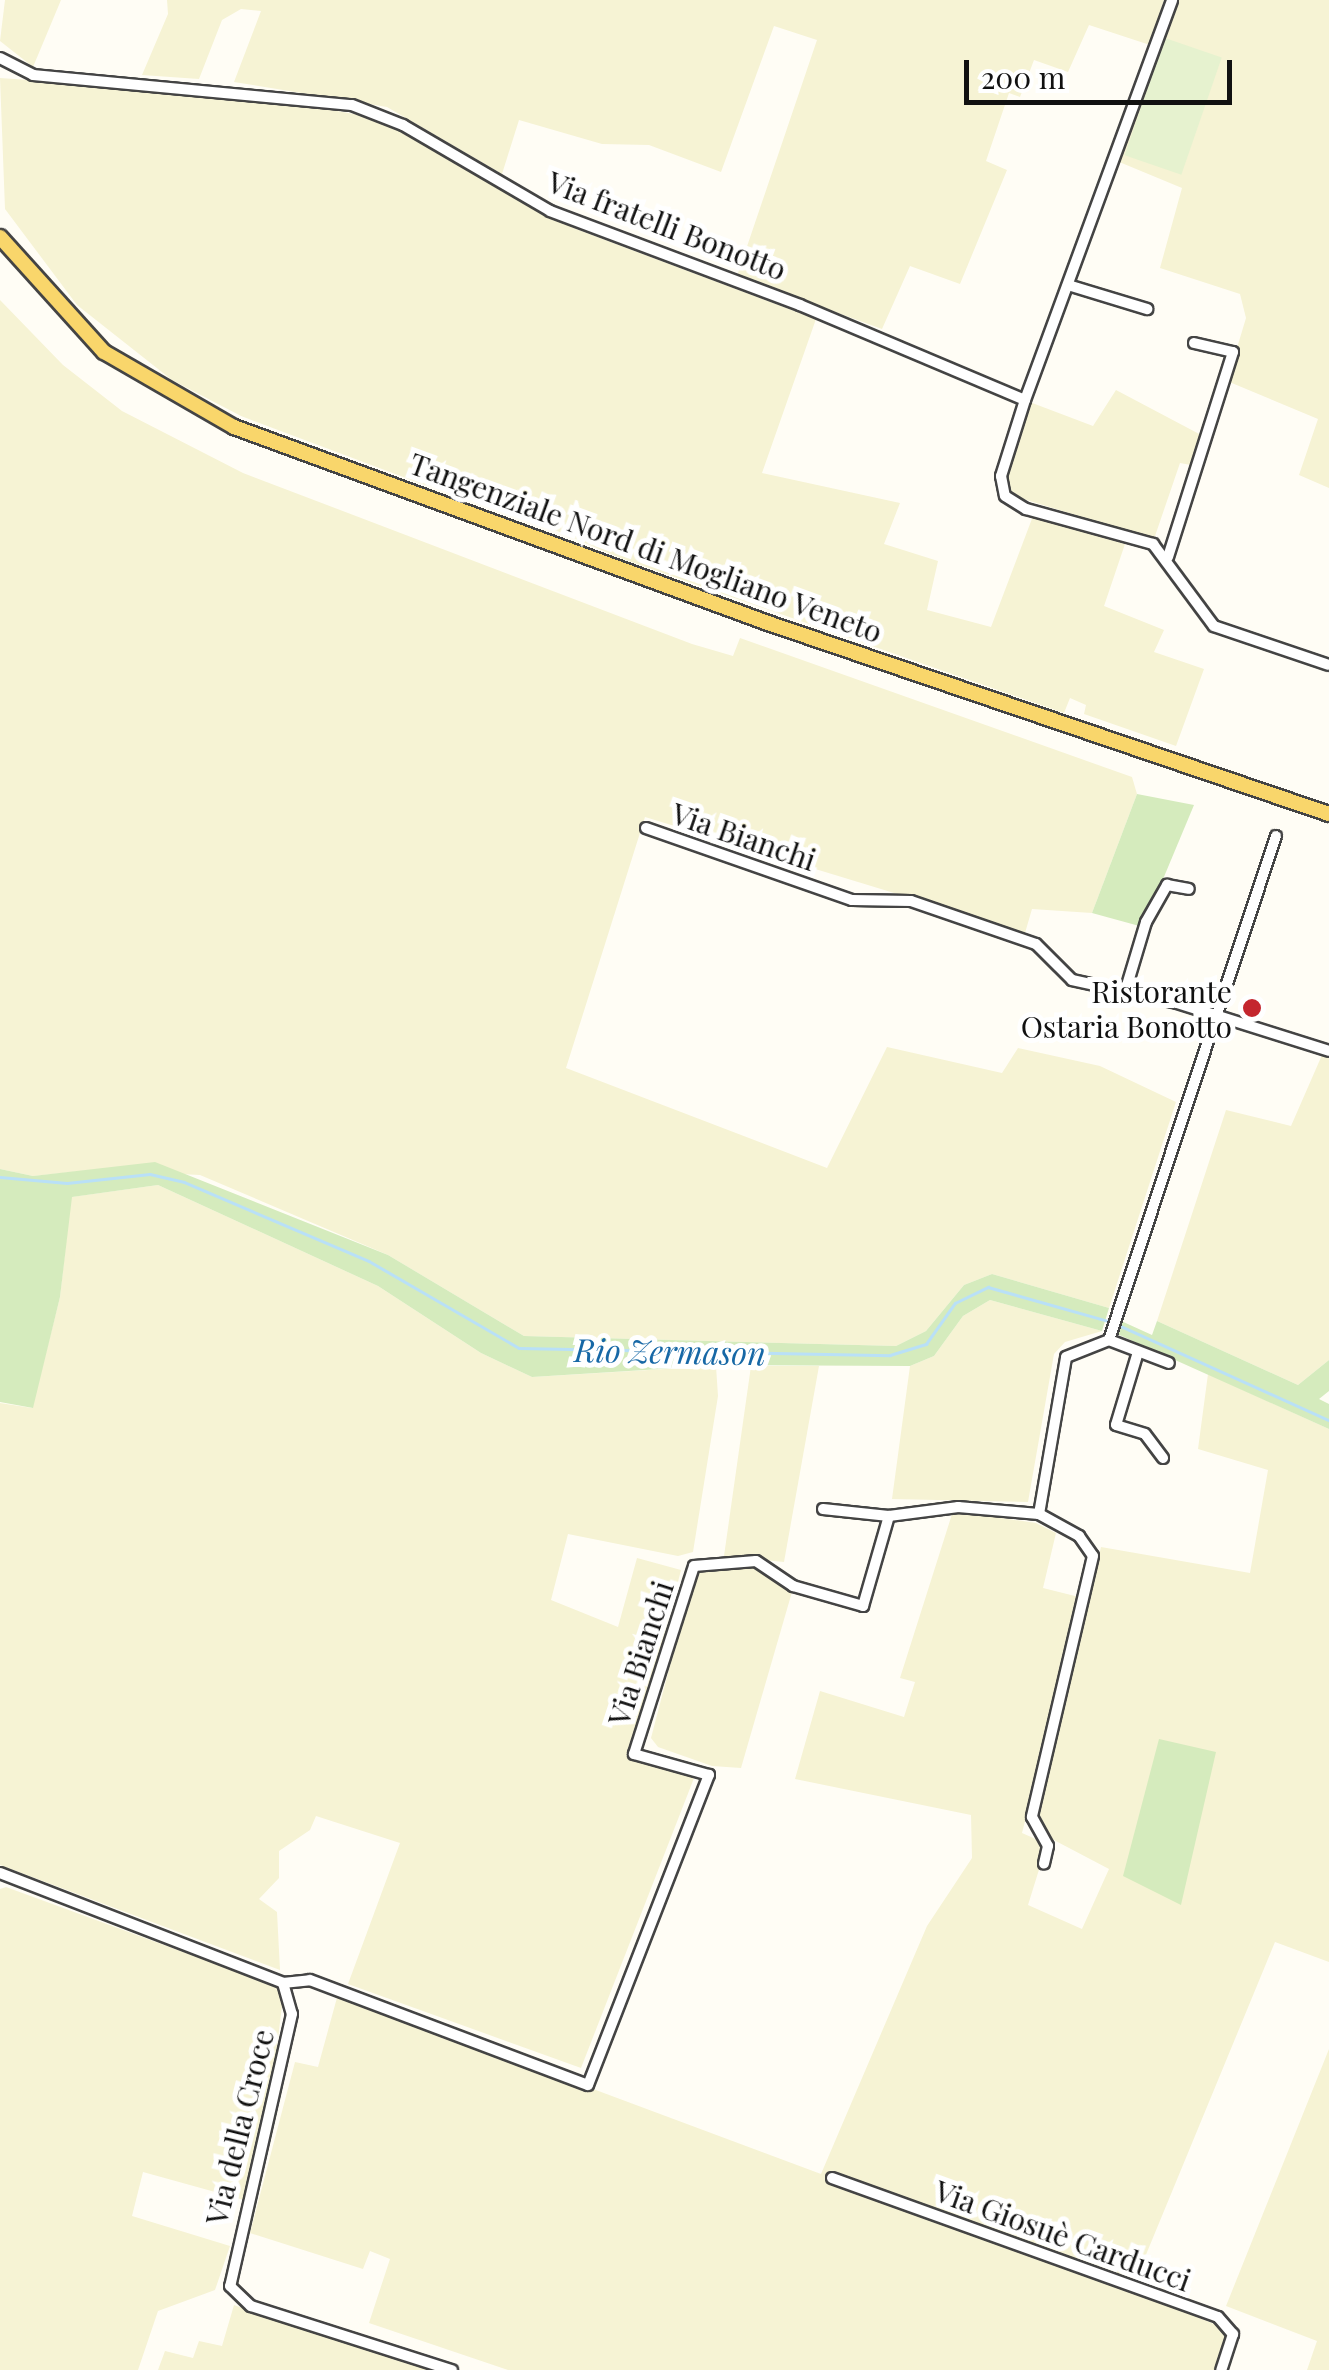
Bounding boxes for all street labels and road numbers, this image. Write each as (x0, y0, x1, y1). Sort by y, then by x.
street label: Via fratelli Bonotto (543, 163, 791, 287)
street label: Tangenziale Nord di Mogliano Veneto (404, 444, 888, 650)
street label: Via Bianchi (667, 794, 821, 878)
street label: Via Bianchi (600, 1576, 680, 1730)
street label: Via della Croce (197, 2025, 281, 2229)
street label: Via Giosuè Carducci (930, 2172, 1196, 2298)

